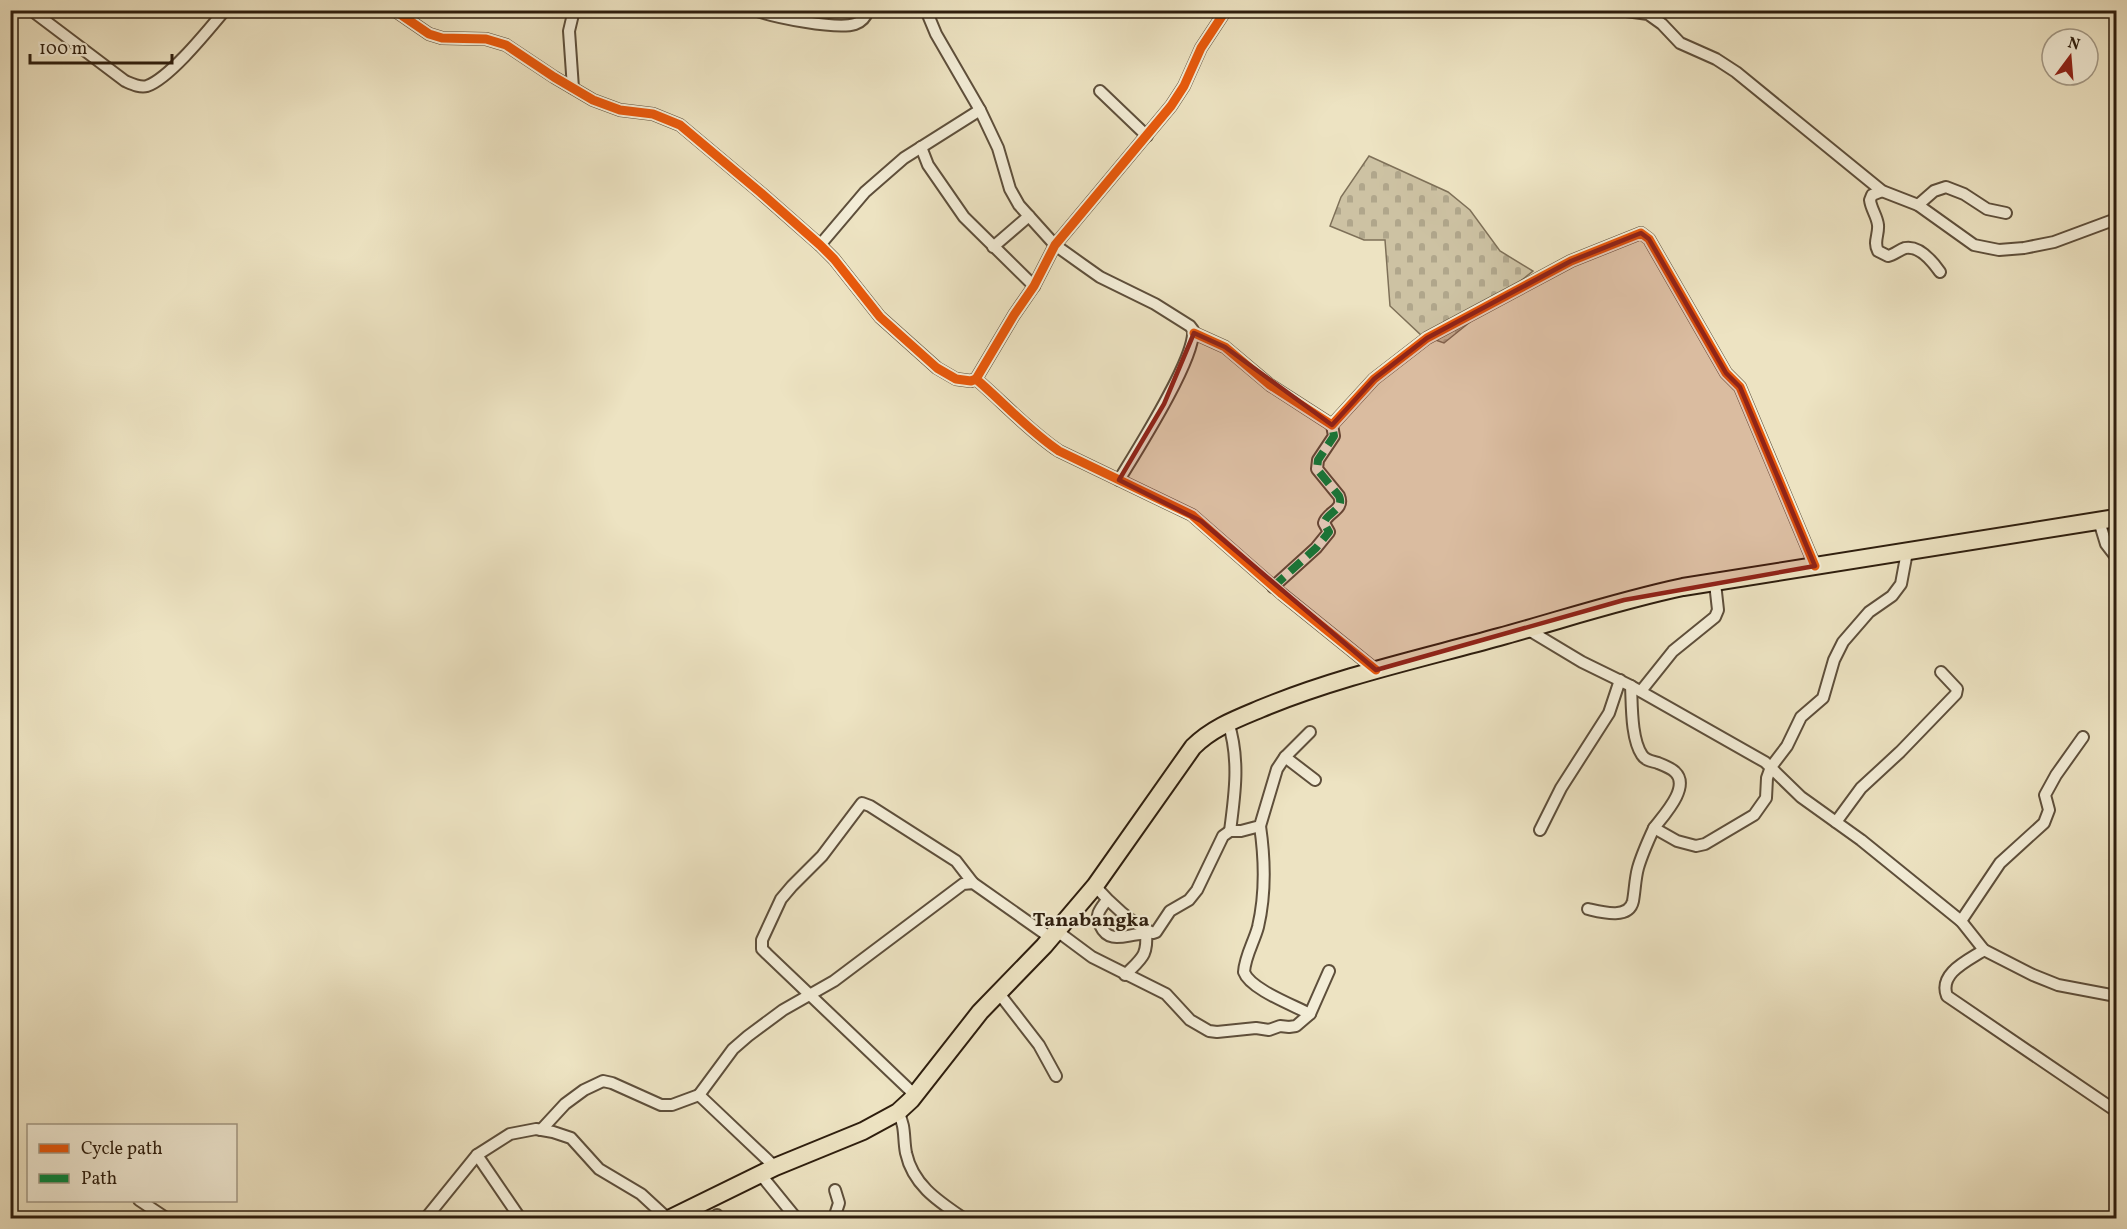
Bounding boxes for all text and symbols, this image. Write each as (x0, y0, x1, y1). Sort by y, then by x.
scale bar (30, 27, 172, 65)
north arrow (2040, 27, 2100, 87)
text: N (2065, 32, 2083, 57)
text: 100 m (39, 37, 88, 62)
district label: Tanabangka (1033, 907, 1149, 935)
legend (27, 1124, 237, 1202)
text: Cycle path (81, 1137, 163, 1162)
text: Path (81, 1167, 117, 1192)

